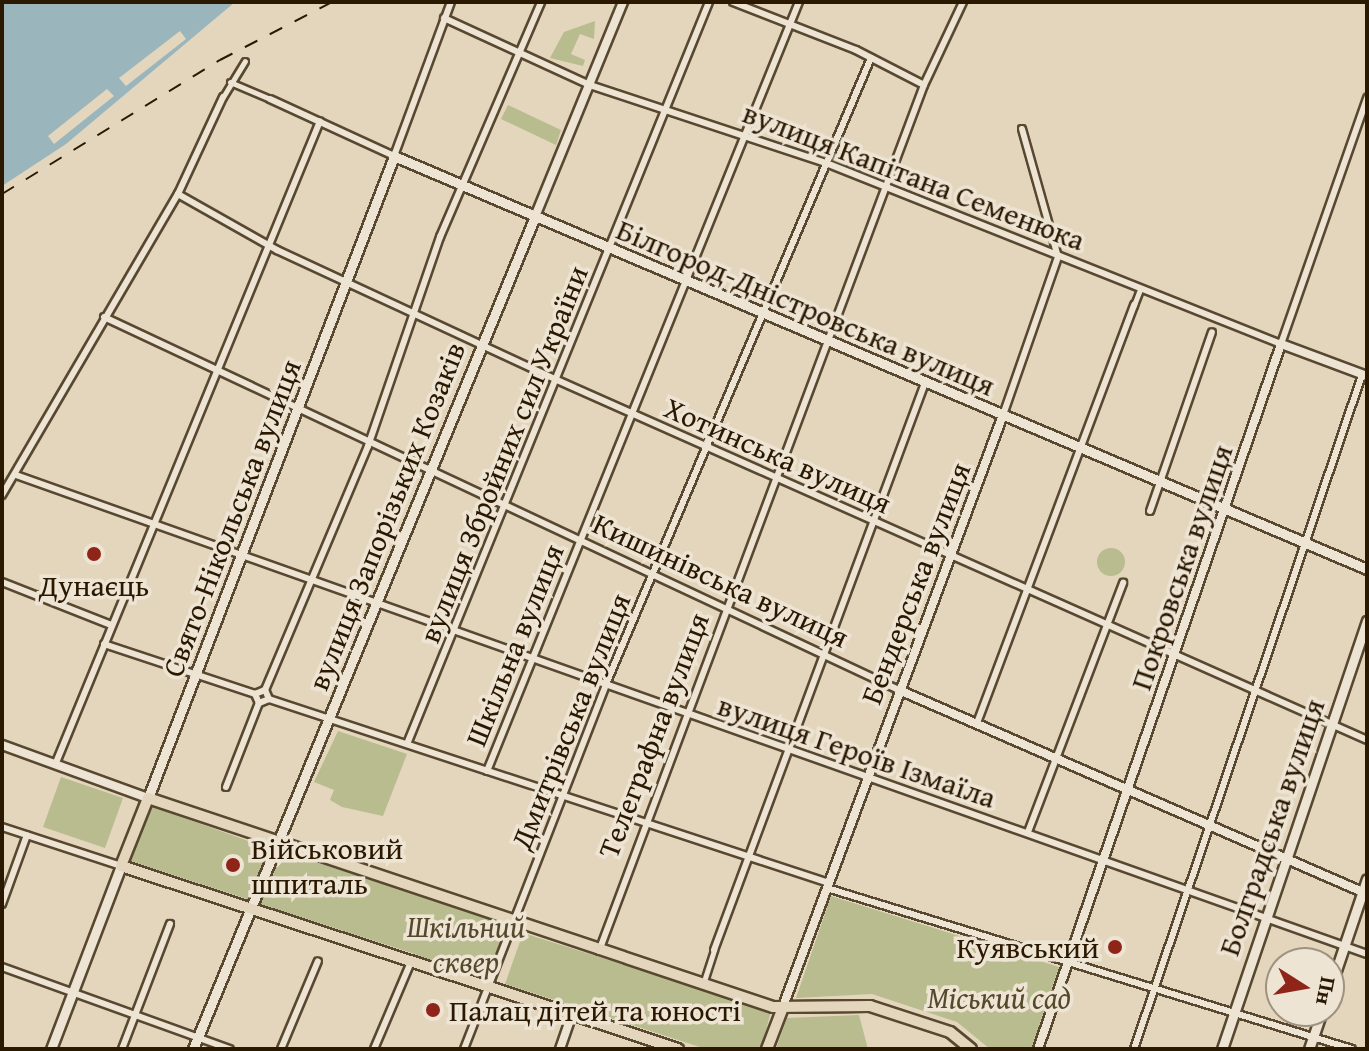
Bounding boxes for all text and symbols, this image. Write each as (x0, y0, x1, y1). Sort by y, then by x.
street label: вулиця Капітана Семенюка (738, 94, 1090, 258)
street label: Білгород-Дністровська вулиця (611, 211, 1001, 403)
street label: вулиця Збройних сил України (411, 260, 595, 648)
street label: вулиця Запорізьких Козаків (300, 337, 472, 695)
street label: Свято-Нікольська вулиця (154, 354, 308, 682)
street label: Хотинська вулиця (659, 389, 897, 521)
street label: Покровська вулиця (1122, 440, 1240, 694)
street label: Бендерська вулиця (852, 457, 978, 709)
street label: Кишинівська вулиця (587, 505, 855, 655)
street label: Шкільна вулиця (457, 539, 571, 751)
marker: Дунаєць (85, 545, 103, 563)
place label: Дунаєць (39, 567, 149, 603)
street label: Дмитрівська вулиця (502, 588, 638, 854)
street label: Телеграфна вулиця (590, 607, 716, 863)
street label: вулиця Героїв Ізмаїла (713, 687, 1001, 815)
street label: Болградська вулиця (1210, 694, 1332, 960)
place label: Військовий шпиталь (251, 830, 403, 900)
marker: Військовий шпиталь (222, 854, 244, 876)
park label: Шкільний сквер (407, 908, 525, 978)
place label: Куявський (957, 929, 1099, 965)
marker: Куявський (1106, 938, 1124, 956)
north arrow (1265, 947, 1345, 1027)
text: Пн (1308, 974, 1345, 1008)
park label: Міський сад (927, 979, 1071, 1015)
place label: Палац дітей та юності (449, 992, 741, 1028)
marker: Палац дітей та юності (424, 1001, 442, 1019)

